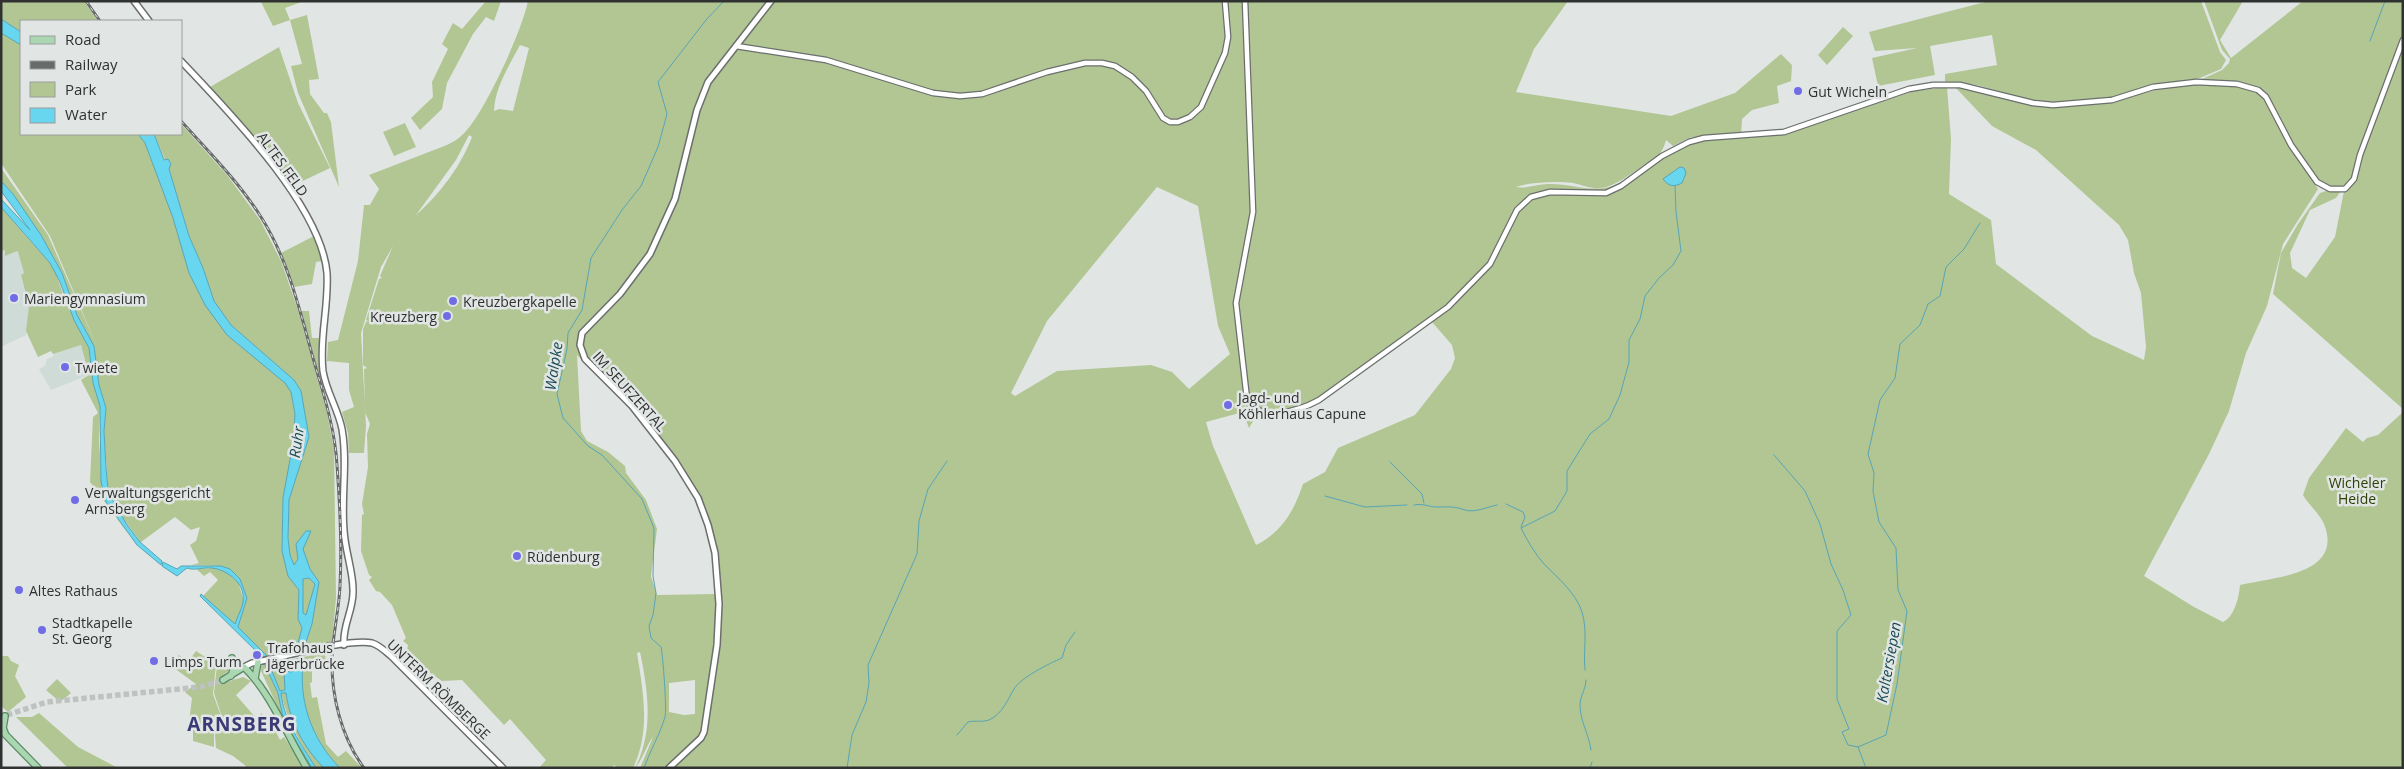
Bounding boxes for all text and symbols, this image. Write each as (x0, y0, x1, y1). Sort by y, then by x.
legend (20, 20, 182, 135)
text: Road (65, 29, 101, 49)
text: Railway (65, 54, 118, 74)
text: Park (65, 79, 96, 99)
place label: Gut Wicheln (1808, 82, 1887, 101)
marker: Gut Wicheln (1792, 85, 1804, 97)
text: Water (65, 104, 107, 124)
street label: ALTES FELD (253, 128, 313, 200)
place label: Mariengymnasium (24, 289, 146, 308)
marker: Mariengymnasium (8, 292, 20, 304)
place label: Kreuzbergkapelle (463, 292, 577, 311)
marker: Kreuzbergkapelle (447, 295, 459, 307)
place label: Kreuzberg (370, 307, 437, 326)
marker: Kreuzberg (441, 310, 453, 322)
water label: Walpke (539, 340, 567, 392)
street label: IM SEUFZERTAL (589, 347, 671, 435)
place label: Twiete (75, 358, 118, 377)
marker: Twiete (59, 361, 71, 373)
place label: Jagd- und Köhlerhaus Capune (1236, 388, 1366, 423)
marker: Jagd- und Köhlerhaus Capune (1222, 399, 1234, 411)
water label: Ruhr (284, 424, 308, 459)
park label: Wicheler Heide (2329, 473, 2386, 508)
place label: Verwaltungsgericht Arnsberg (85, 483, 211, 518)
marker: Verwaltungsgericht Arnsberg (69, 494, 81, 506)
place label: Rüdenburg (527, 547, 600, 566)
marker: Rüdenburg (511, 550, 523, 562)
place label: Altes Rathaus (29, 581, 118, 600)
marker: Altes Rathaus (13, 584, 25, 596)
place label: Stadtkapelle St. Georg (52, 613, 133, 648)
water label: Kaltersiepen (1871, 620, 1905, 704)
marker: Stadtkapelle St. Georg (36, 624, 48, 636)
street label: UNTERM RÖMBERGE (383, 635, 495, 743)
place label: Trafohaus Jägerbrücke (265, 638, 345, 673)
marker: Trafohaus Jägerbrücke (251, 649, 263, 661)
place label: Limps Turm (164, 652, 242, 671)
marker: Limps Turm (148, 655, 160, 667)
district label: ARNSBERG (187, 711, 297, 737)

